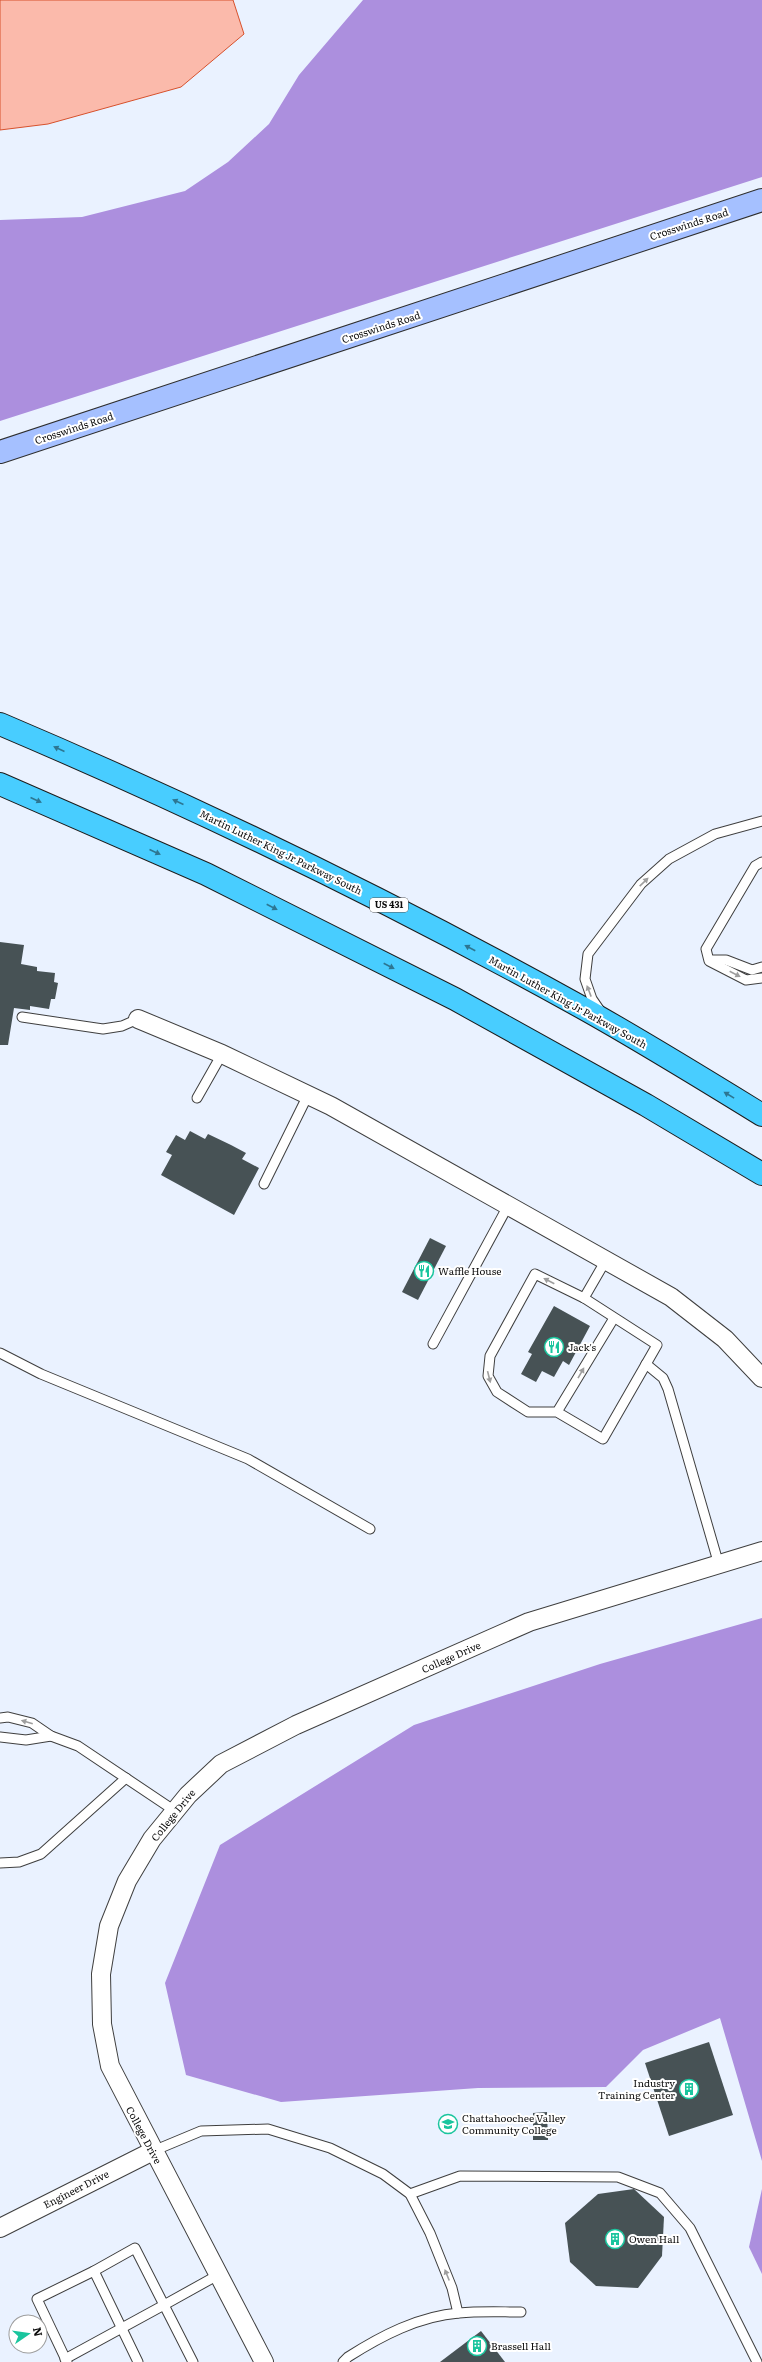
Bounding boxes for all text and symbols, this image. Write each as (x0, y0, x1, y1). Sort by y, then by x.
street label: Crosswinds Road (648, 204, 730, 243)
street label: Crosswinds Road (340, 307, 422, 346)
street label: Crosswinds Road (33, 408, 115, 447)
one-way arrow (53, 746, 65, 753)
one-way arrow (30, 797, 41, 803)
one-way arrow (171, 799, 183, 805)
street label: Martin Luther King Jr Parkway South (197, 806, 365, 898)
one-way arrow (149, 848, 161, 855)
one-way arrow (639, 877, 649, 887)
road number: US 431 (370, 898, 408, 912)
one-way arrow (267, 904, 278, 910)
one-way arrow (464, 944, 475, 951)
street label: Martin Luther King Jr Parkway South (486, 952, 650, 1052)
one-way arrow (383, 962, 394, 969)
one-way arrow (729, 971, 740, 977)
one-way arrow (586, 985, 592, 997)
one-way arrow (723, 1091, 735, 1098)
restaurant icon: Waffle House (413, 1260, 435, 1282)
place label: Waffle House (438, 1263, 501, 1278)
one-way arrow (543, 1278, 554, 1284)
restaurant icon: Jack's (543, 1336, 565, 1358)
place label: Jack's (568, 1339, 596, 1354)
one-way arrow (578, 1367, 585, 1379)
one-way arrow (486, 1371, 492, 1383)
street label: College Drive (419, 1637, 483, 1676)
one-way arrow (21, 1719, 33, 1725)
street label: College Drive (147, 1785, 198, 1844)
place label: Industry Training Center (598, 2075, 675, 2102)
building icon: Industry Training Center (678, 2078, 700, 2100)
street label: College Drive (123, 2103, 166, 2166)
place label: Chattahoochee Valley Community College (462, 2110, 566, 2137)
school or university icon: Chattahoochee Valley Community College (437, 2113, 459, 2135)
street label: Engineer Drive (40, 2166, 111, 2212)
building icon: Owen Hall (604, 2228, 626, 2250)
place label: Owen Hall (629, 2231, 680, 2246)
one-way arrow (444, 2270, 450, 2281)
north arrow (8, 2314, 48, 2354)
text: N (30, 2325, 48, 2338)
building icon: Brassell Hall (466, 2335, 488, 2357)
place label: Brassell Hall (491, 2338, 552, 2353)

